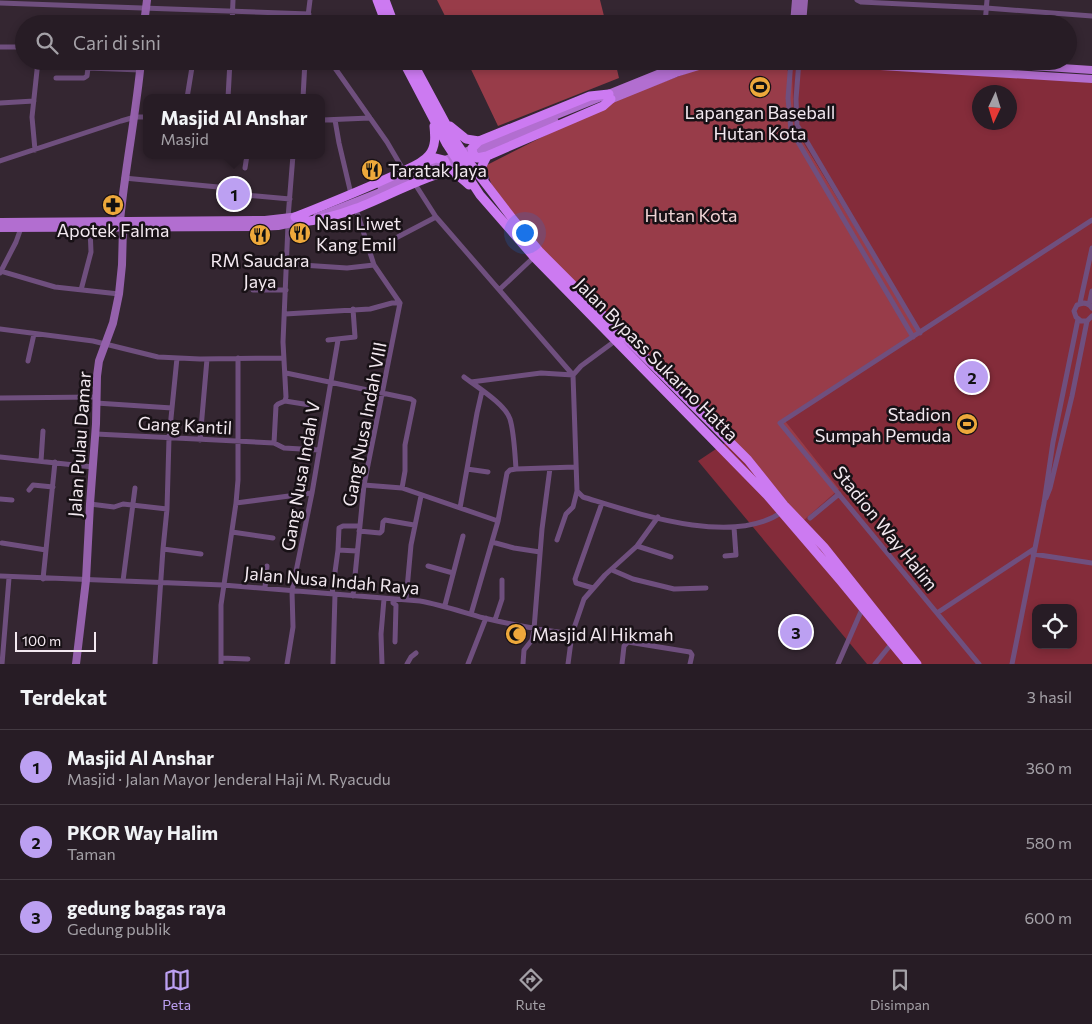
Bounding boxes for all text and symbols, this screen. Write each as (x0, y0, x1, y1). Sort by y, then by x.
search box (15, 15, 1077, 70)
icon: search (33, 29, 61, 57)
text: Cari di sini (73, 31, 161, 54)
sports icon: Lapangan Baseball Hutan Kota (748, 75, 772, 99)
north arrow (972, 85, 1017, 130)
popup (143, 94, 325, 159)
place label: Lapangan Baseball Hutan Kota (685, 101, 835, 144)
text: Masjid Al Anshar (160, 106, 308, 129)
text: Masjid (160, 129, 209, 148)
restaurant icon: Taratak Jaya (360, 158, 384, 182)
place label: Taratak Jaya (388, 159, 487, 181)
pin: 1 (218, 175, 250, 213)
pharmacy icon: Apotek Falma (101, 193, 125, 217)
park label: Hutan Kota (645, 204, 737, 226)
place label: Nasi Liwet Kang Emil (316, 212, 401, 255)
place label: Apotek Falma (57, 219, 169, 241)
your location (512, 220, 538, 246)
restaurant icon: Nasi Liwet Kang Emil (288, 221, 312, 245)
restaurant icon: RM Saudara Jaya (248, 223, 272, 247)
place label: RM Saudara Jaya (210, 249, 310, 292)
street label: Jalan Bypass Sukarno Hatta (571, 273, 743, 445)
street label: Gang Nusa Indah VIII (337, 340, 391, 508)
pin: 2 (956, 358, 988, 396)
street label: Jalan Pulau Damar (63, 370, 95, 518)
street label: Gang Nusa Indah V (276, 399, 324, 553)
place label: Stadion Sumpah Pemuda (815, 403, 951, 446)
street label: Gang Kantil (137, 412, 233, 438)
sports icon: Stadion Sumpah Pemuda (955, 412, 979, 436)
street label: Stadion Way Halim (829, 461, 943, 595)
street label: Jalan Nusa Indah Raya (243, 561, 421, 599)
map controls (1032, 604, 1077, 649)
button: locate (1032, 604, 1077, 649)
pin: 3 (780, 613, 812, 651)
mosque icon: Masjid Al Hikmah (504, 622, 528, 646)
place label: Masjid Al Hikmah (532, 623, 673, 645)
scale bar (15, 629, 96, 652)
text: 100 m (22, 632, 61, 649)
text: Terdekat (20, 684, 107, 709)
text: 3 hasil (1027, 687, 1072, 706)
text: Masjid Al Anshar (67, 746, 214, 769)
text: 1 (32, 758, 40, 777)
text: 360 m (1026, 758, 1072, 777)
text: Masjid · Jalan Mayor Jenderal Haji M. Ryacudu (67, 769, 391, 788)
text: PKOR Way Halim (67, 821, 218, 844)
text: 2 (31, 833, 41, 852)
text: 580 m (1026, 833, 1072, 852)
text: Taman (67, 844, 116, 863)
text: gedung bagas raya (67, 896, 226, 919)
text: 3 (31, 908, 41, 927)
text: 600 m (1024, 908, 1072, 927)
text: Gedung publik (67, 919, 171, 938)
tab: Peta (162, 966, 191, 1013)
tab: Rute (516, 966, 546, 1013)
tab: Disimpan (870, 966, 930, 1013)

